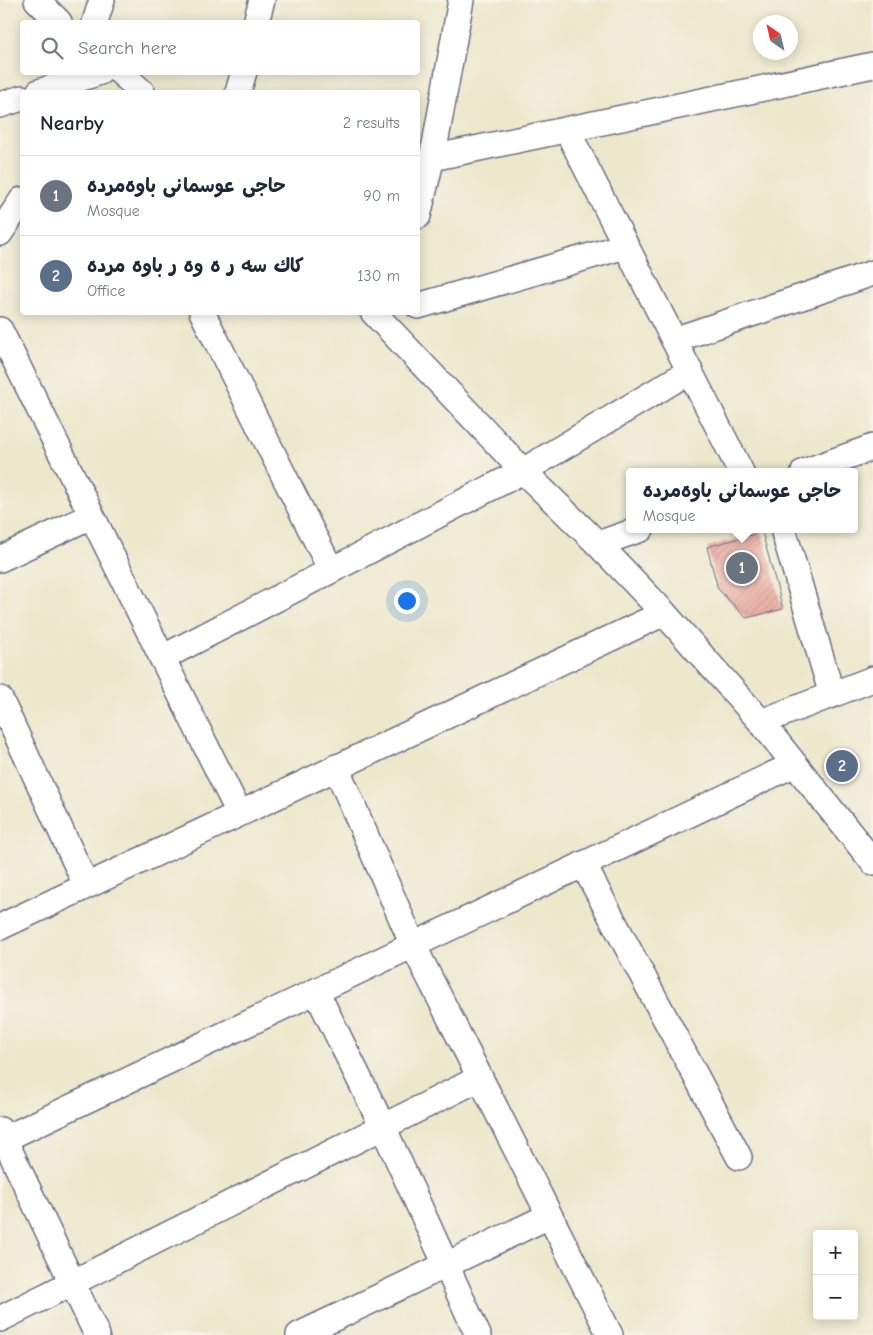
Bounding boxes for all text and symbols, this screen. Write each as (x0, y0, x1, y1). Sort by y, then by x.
north arrow (753, 15, 798, 60)
search box (20, 20, 420, 75)
icon: search (38, 34, 66, 62)
text: Search here (78, 37, 177, 59)
text: Nearby (40, 111, 104, 135)
text: 2 results (343, 114, 400, 132)
text: حاجی عوسمانی باوەمردە (87, 175, 286, 197)
text: 1 (53, 187, 59, 205)
text: 90 m (363, 187, 400, 205)
text: Mosque (87, 202, 140, 220)
text: كاك سه ر ه وه ر باوه مرده (87, 255, 304, 277)
text: 2 (52, 267, 60, 285)
text: 130 m (357, 267, 400, 285)
text: Office (87, 282, 126, 300)
popup (626, 468, 858, 533)
text: حاجی عوسمانی باوەمردە (643, 480, 841, 502)
text: Mosque (643, 507, 696, 525)
pin: 1 (726, 549, 758, 587)
your location (394, 588, 420, 614)
pin: 2 (826, 747, 858, 785)
map controls (813, 1230, 858, 1320)
button: + (813, 1230, 858, 1275)
button: − (813, 1275, 858, 1320)

